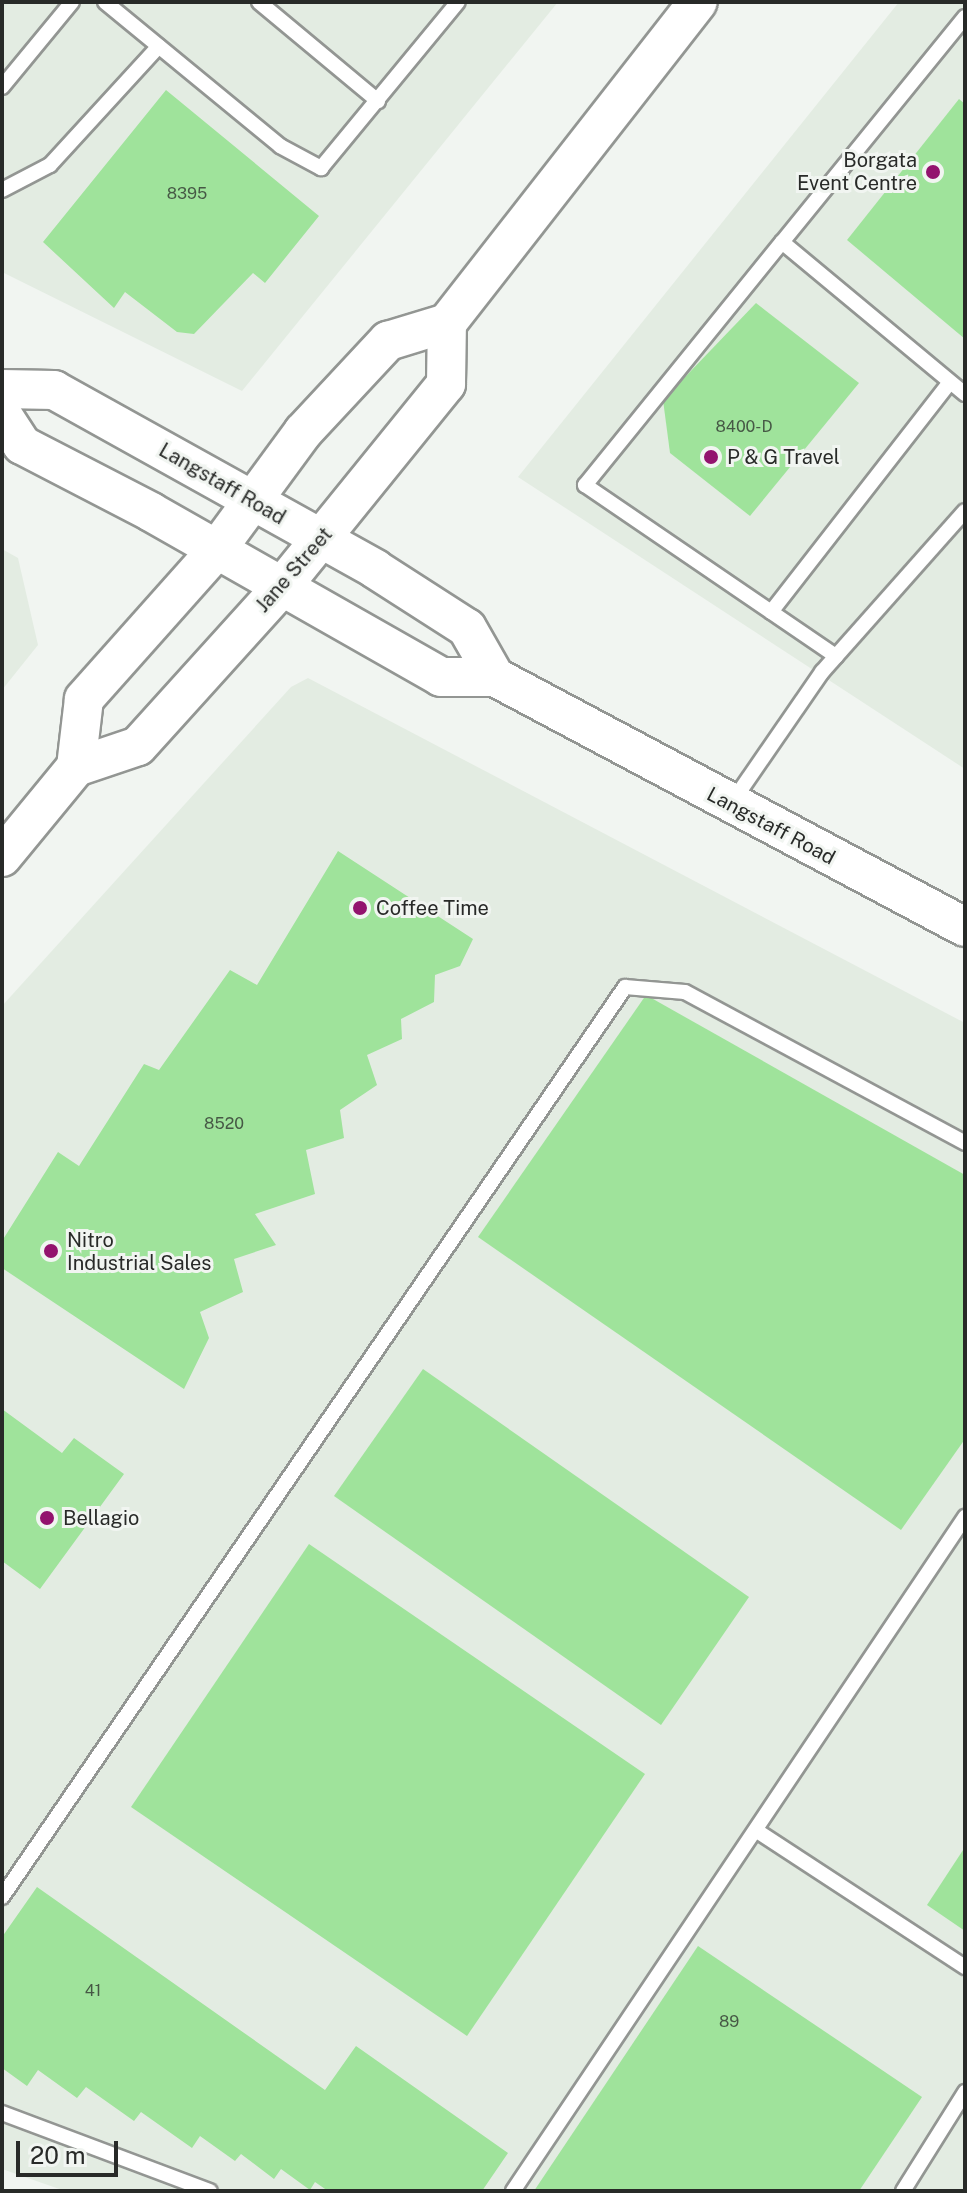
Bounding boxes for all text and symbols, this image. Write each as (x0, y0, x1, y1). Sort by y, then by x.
place label: Borgata Event Centre (797, 148, 917, 195)
marker: Borgata Event Centre (924, 163, 942, 181)
house number: 8395 (167, 184, 207, 204)
house number: 8400-D (715, 417, 773, 437)
street label: Langstaff Road (155, 438, 289, 530)
place label: P & G Travel (727, 445, 840, 469)
marker: P & G Travel (702, 448, 720, 466)
street label: Jane Street (251, 523, 337, 617)
street label: Langstaff Road (703, 782, 839, 870)
place label: Coffee Time (376, 896, 489, 920)
marker: Coffee Time (351, 899, 369, 917)
house number: 8520 (204, 1114, 244, 1134)
place label: Nitro Industrial Sales (67, 1228, 211, 1275)
marker: Nitro Industrial Sales (42, 1242, 60, 1260)
place label: Bellagio (63, 1506, 139, 1530)
marker: Bellagio (38, 1509, 56, 1527)
house number: 41 (85, 1981, 101, 2001)
house number: 89 (719, 2012, 739, 2032)
scale bar (20, 2125, 122, 2175)
text: 20 m (30, 2141, 86, 2169)

